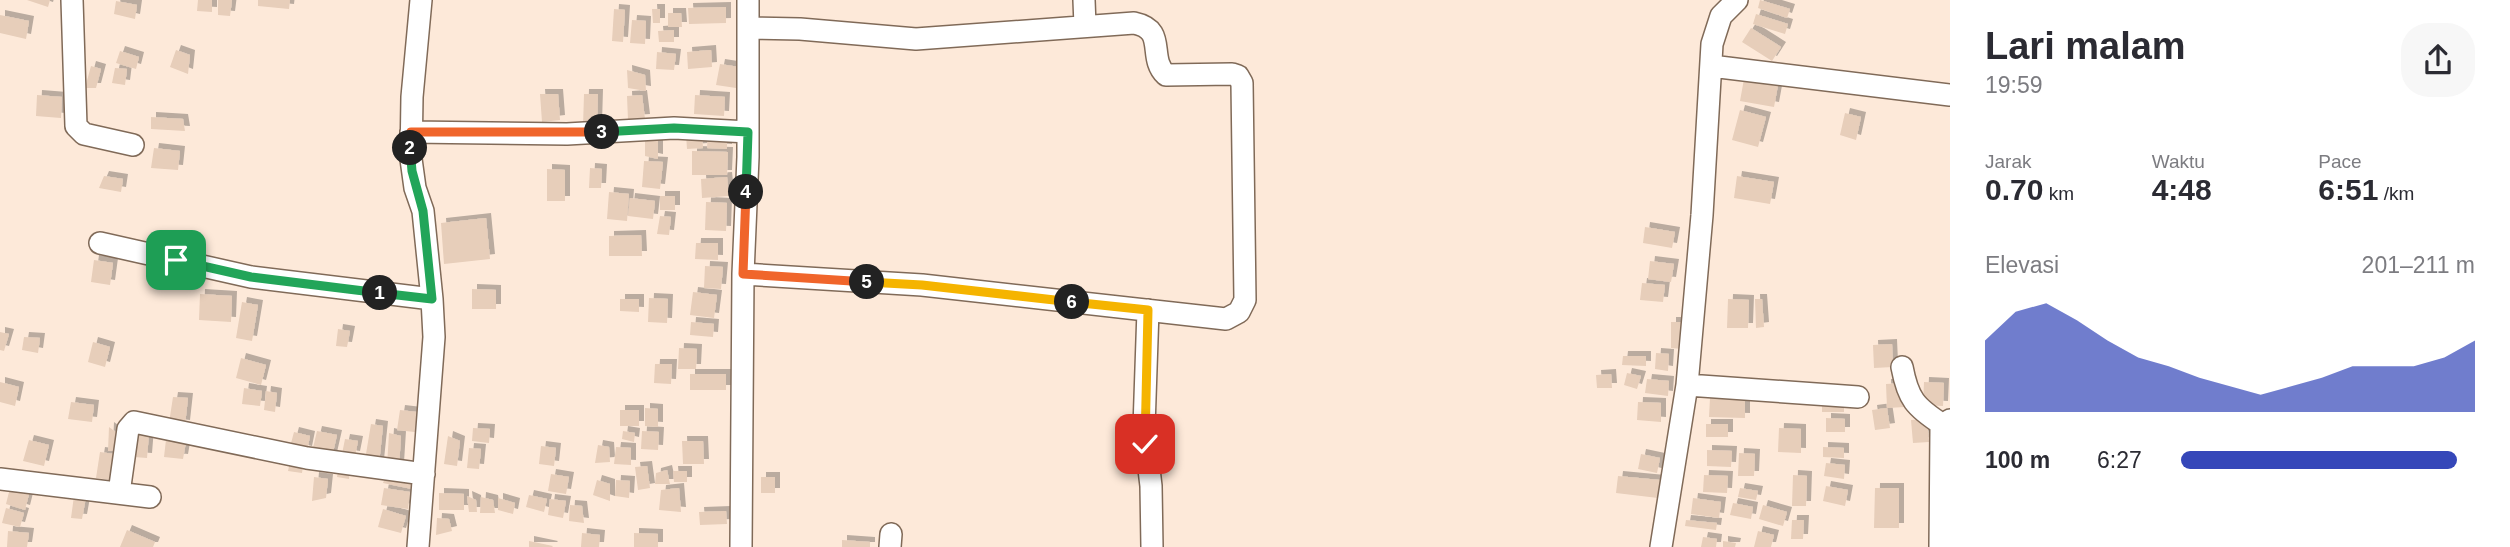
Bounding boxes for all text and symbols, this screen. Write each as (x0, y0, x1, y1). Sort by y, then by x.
button: share (2401, 23, 2475, 97)
text: Lari malam (1985, 25, 2186, 67)
text: 19:59 (1985, 72, 2043, 98)
pin: 3 (584, 114, 620, 150)
text: 3 (596, 121, 607, 142)
pin: 2 (392, 130, 428, 166)
text: 2 (404, 137, 415, 158)
text: Jarak (1985, 151, 2031, 172)
text: Waktu (2152, 151, 2205, 172)
text: Pace (2318, 151, 2362, 172)
text: 0.70 (1985, 173, 2043, 206)
text: 4:48 (2152, 173, 2212, 206)
text: 6:51 (2318, 173, 2378, 206)
pin: 4 (728, 174, 764, 210)
text: 4 (740, 181, 751, 202)
text: km (2043, 183, 2074, 204)
text: /km (2378, 183, 2414, 204)
pin (146, 230, 206, 290)
icon: arrive (157, 241, 195, 279)
text: Elevasi (1985, 252, 2059, 278)
text: 201–211 m (2362, 252, 2475, 278)
pin: 5 (850, 264, 884, 300)
text: 5 (861, 271, 872, 292)
pin: 1 (362, 276, 398, 310)
text: 1 (374, 282, 385, 303)
pin: 6 (1054, 284, 1090, 320)
text: 6 (1066, 291, 1077, 312)
pin (1115, 414, 1175, 474)
icon: check (1126, 425, 1164, 463)
text: 100 m (1985, 447, 2050, 473)
text: 6:27 (2097, 447, 2142, 473)

